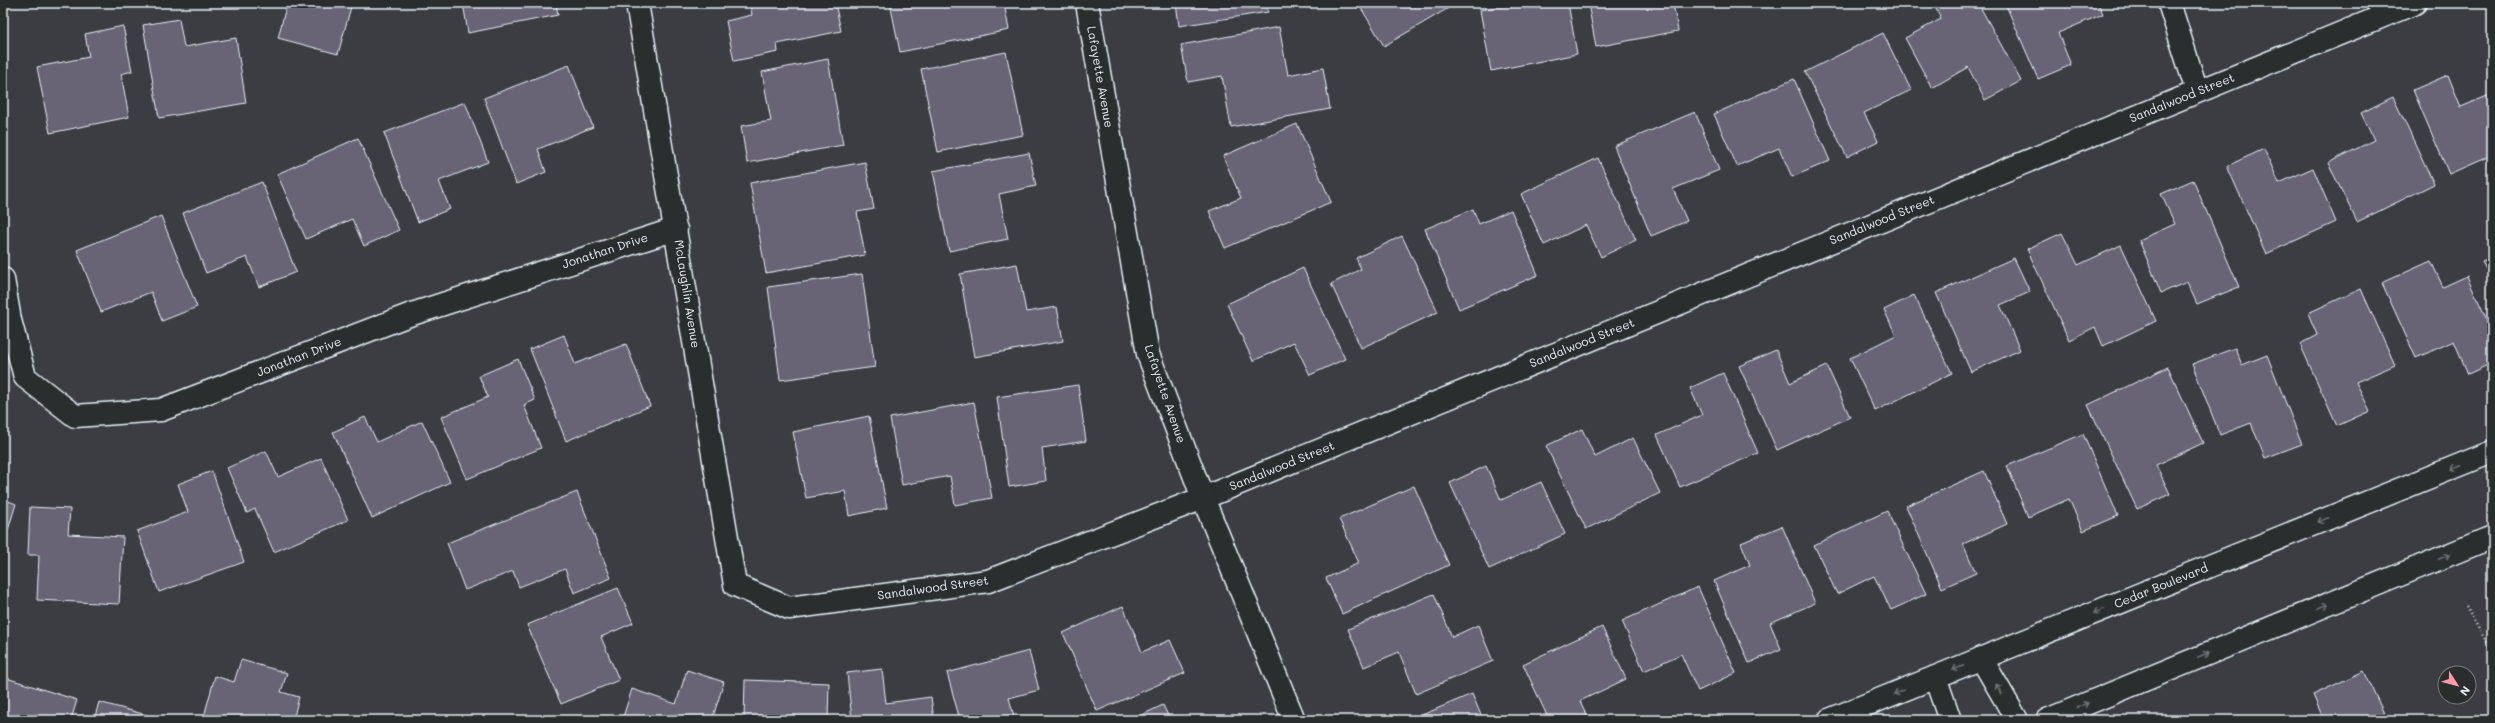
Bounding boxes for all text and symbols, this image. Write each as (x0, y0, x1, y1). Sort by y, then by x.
street label: Lafayette Avenue (1084, 25, 1118, 129)
street label: Sandalwood Street (2127, 69, 2237, 126)
street label: Sandalwood Street (1827, 191, 1937, 248)
street label: Jonathan Drive (560, 229, 650, 271)
street label: McLaughlin Avenue (672, 239, 704, 349)
street label: Sandalwood Street (1527, 314, 1637, 371)
street label: Jonathan Drive (254, 333, 343, 380)
street label: Lafayette Avenue (1142, 342, 1190, 445)
street label: Sandalwood Street (1227, 437, 1337, 494)
one-way arrow (2450, 463, 2462, 471)
one-way arrow (2318, 517, 2330, 525)
one-way arrow (2437, 553, 2449, 560)
street label: Cedar Boulevard (2111, 559, 2210, 611)
street label: Sandalwood Street (876, 571, 990, 603)
one-way arrow (2317, 601, 2329, 609)
one-way arrow (2094, 608, 2106, 616)
one-way arrow (2196, 650, 2208, 658)
one-way arrow (1953, 664, 1965, 672)
north arrow (2437, 665, 2477, 705)
one-way arrow (1995, 683, 2003, 695)
text: N (2457, 683, 2474, 699)
one-way arrow (1893, 688, 1905, 696)
one-way arrow (2076, 701, 2088, 708)

